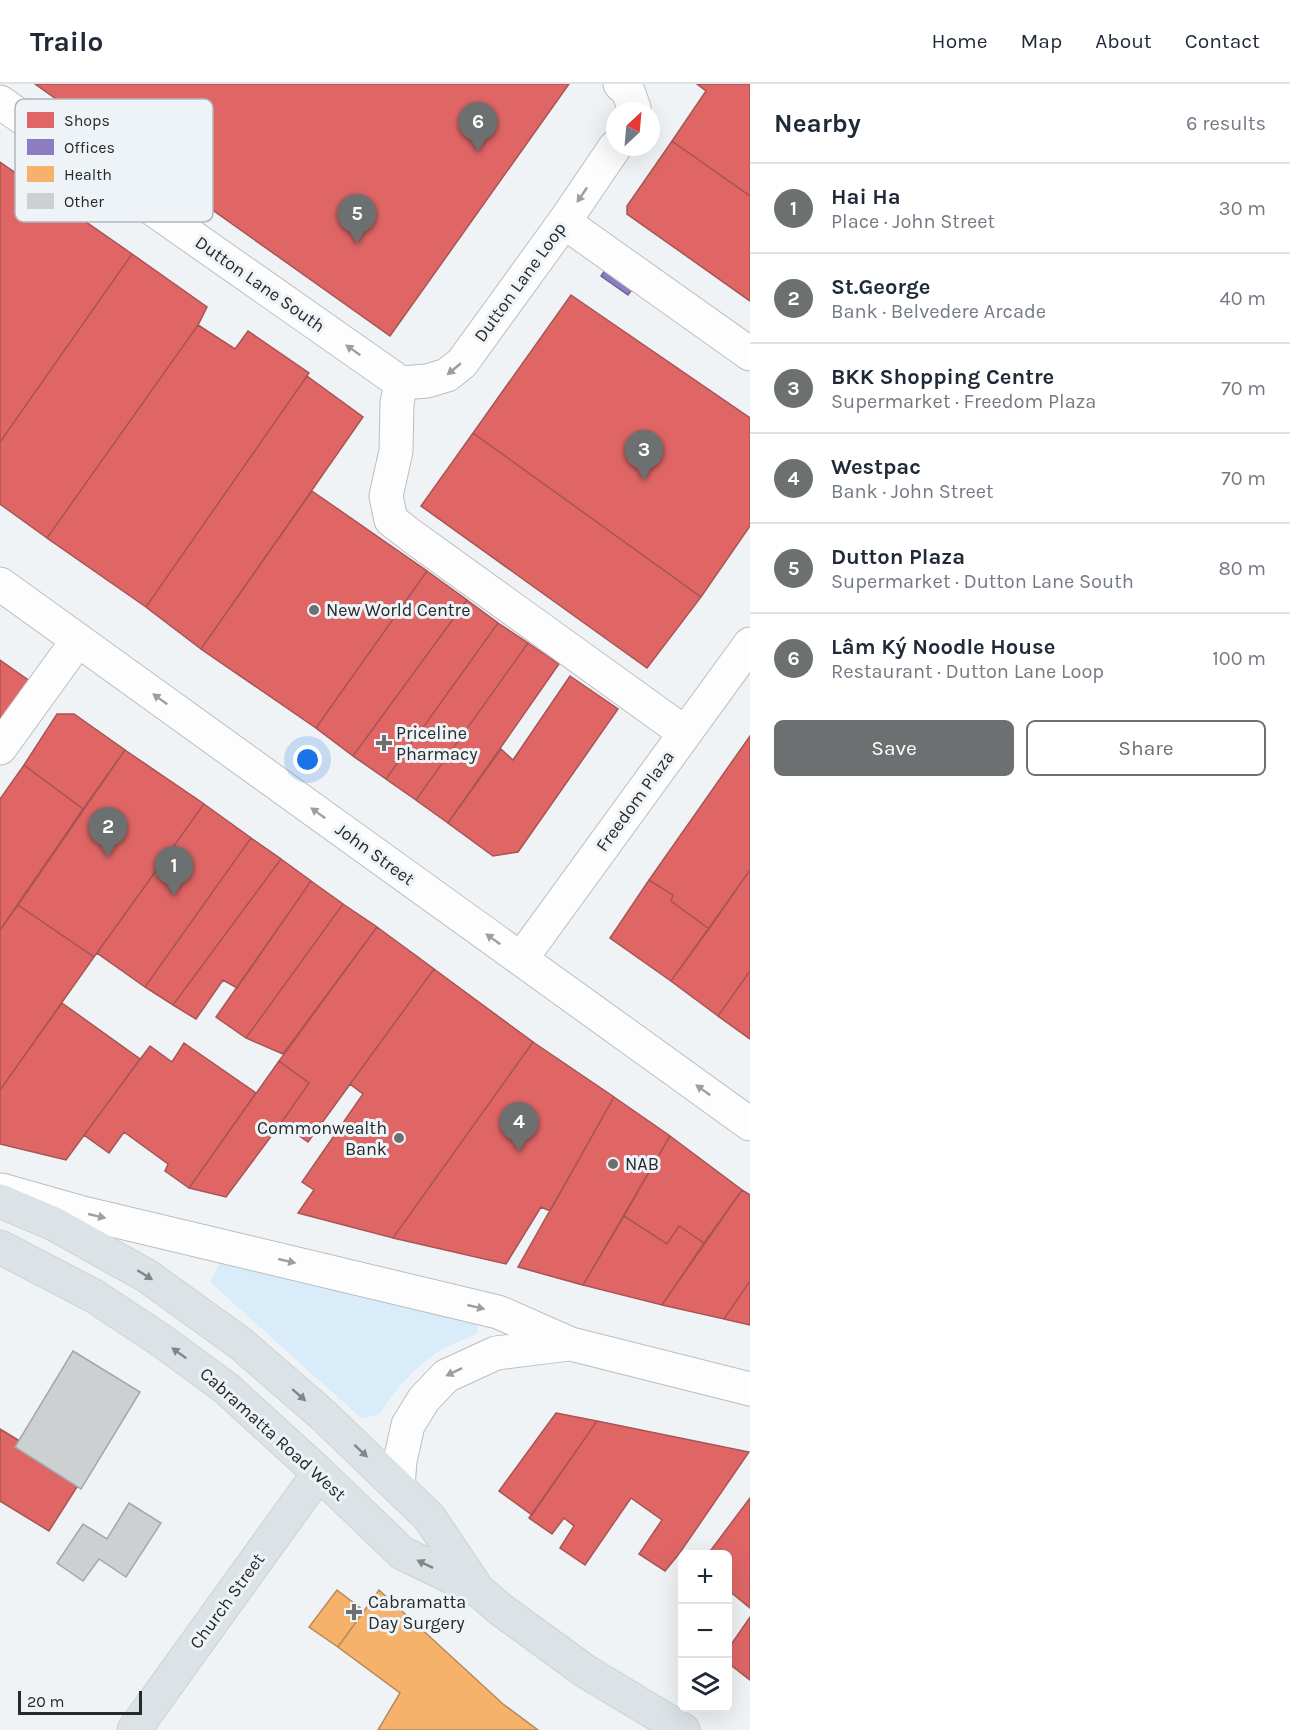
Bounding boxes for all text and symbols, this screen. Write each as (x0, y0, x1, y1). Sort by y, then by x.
text: Trailo (30, 25, 103, 58)
text: Home (932, 29, 988, 53)
text: Map (1021, 29, 1062, 53)
text: About (1095, 29, 1152, 53)
text: Contact (1185, 29, 1260, 53)
legend (15, 99, 213, 222)
north arrow (606, 102, 660, 156)
pin: 6 (458, 103, 498, 152)
text: Nearby (774, 108, 861, 139)
text: Shops (64, 111, 110, 130)
text: 6 results (1186, 112, 1266, 135)
text: Offices (64, 138, 115, 157)
text: Health (64, 165, 112, 184)
text: Hai Ha (831, 184, 901, 210)
one-way arrow (577, 187, 588, 203)
text: Other (64, 192, 104, 211)
pin: 5 (338, 194, 376, 244)
text: 1 (790, 197, 797, 220)
text: 30 m (1219, 197, 1266, 220)
text: Place · John Street (831, 210, 995, 233)
street label: Dutton Lane Loop (469, 218, 571, 346)
street label: Dutton Lane South (191, 231, 329, 337)
text: St.George (831, 274, 930, 300)
text: 2 (787, 287, 800, 310)
text: 40 m (1220, 287, 1266, 310)
text: Bank · Belvedere Arcade (831, 300, 1046, 323)
one-way arrow (346, 344, 362, 356)
one-way arrow (447, 362, 462, 375)
text: BKK Shopping Centre (831, 364, 1054, 390)
text: 3 (787, 377, 800, 400)
text: 70 m (1221, 377, 1266, 400)
text: Supermarket · Freedom Plaza (831, 390, 1096, 413)
pin: 3 (624, 430, 664, 480)
text: Westpac (831, 454, 921, 480)
text: 4 (788, 467, 799, 490)
text: 70 m (1221, 467, 1266, 490)
text: Bank · John Street (831, 480, 994, 503)
text: Dutton Plaza (831, 544, 965, 570)
text: 5 (788, 557, 799, 580)
text: 80 m (1218, 557, 1266, 580)
text: Supermarket · Dutton Lane South (831, 570, 1134, 593)
place label: New World Centre (326, 599, 470, 621)
marker: New World Centre (307, 603, 321, 617)
text: Lâm Ký Noodle House (831, 634, 1055, 660)
text: 6 (787, 647, 800, 670)
text: 100 m (1212, 647, 1266, 670)
text: Restaurant · Dutton Lane Loop (831, 660, 1104, 683)
one-way arrow (152, 693, 168, 705)
button: Save (774, 720, 1014, 776)
button: Share (1026, 720, 1266, 776)
place label: Priceline Pharmacy (396, 722, 478, 765)
marker: Priceline Pharmacy (377, 736, 391, 750)
your location (293, 745, 322, 774)
street label: Freedom Plaza (591, 746, 679, 856)
one-way arrow (311, 807, 327, 819)
pin: 2 (88, 808, 128, 857)
street label: John Street (331, 818, 419, 890)
pin: 1 (154, 846, 194, 896)
one-way arrow (486, 933, 502, 945)
one-way arrow (695, 1084, 711, 1096)
pin: 4 (500, 1102, 538, 1152)
place label: Commonwealth Bank (257, 1117, 387, 1160)
marker: Commonwealth Bank (392, 1131, 406, 1145)
place label: NAB (625, 1153, 659, 1175)
marker: NAB (606, 1157, 620, 1171)
one-way arrow (88, 1212, 107, 1221)
one-way arrow (278, 1257, 296, 1267)
one-way arrow (137, 1270, 153, 1281)
one-way arrow (467, 1302, 486, 1312)
one-way arrow (172, 1347, 188, 1359)
street label: Cabramatta Road West (195, 1363, 351, 1506)
one-way arrow (446, 1368, 463, 1377)
one-way arrow (291, 1388, 307, 1401)
one-way arrow (353, 1444, 368, 1458)
street label: Church Street (185, 1549, 269, 1653)
map controls (678, 1550, 732, 1712)
button: + (678, 1550, 732, 1604)
one-way arrow (416, 1560, 434, 1570)
place label: Cabramatta Day Surgery (368, 1591, 466, 1634)
marker: Cabramatta Day Surgery (345, 1603, 363, 1621)
button: − (678, 1604, 732, 1658)
button: layers (678, 1658, 732, 1712)
scale bar (18, 1688, 142, 1716)
text: 20 m (27, 1692, 65, 1711)

